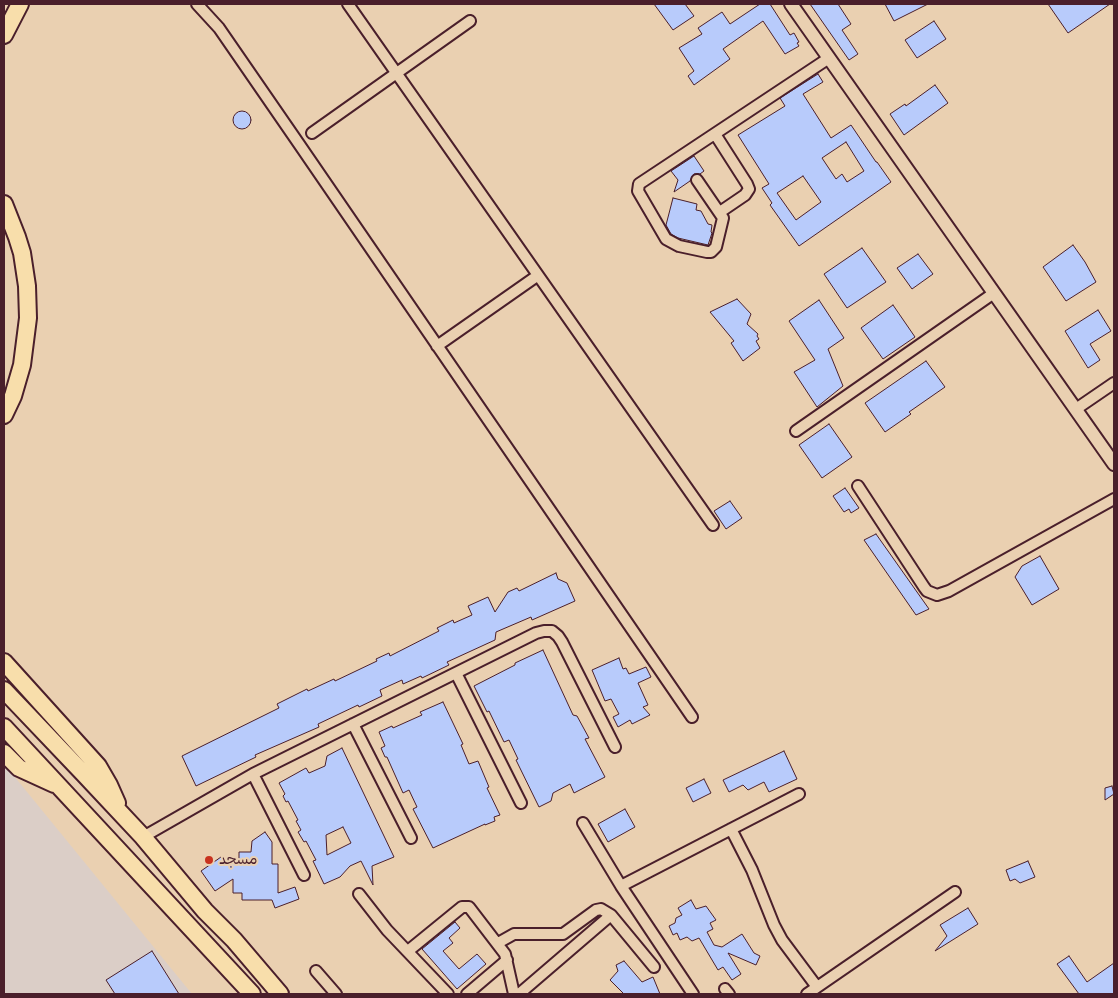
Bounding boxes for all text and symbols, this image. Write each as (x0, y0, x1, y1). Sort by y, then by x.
place label: مسجد (219, 851, 258, 869)
marker: مسجد (203, 854, 215, 866)

